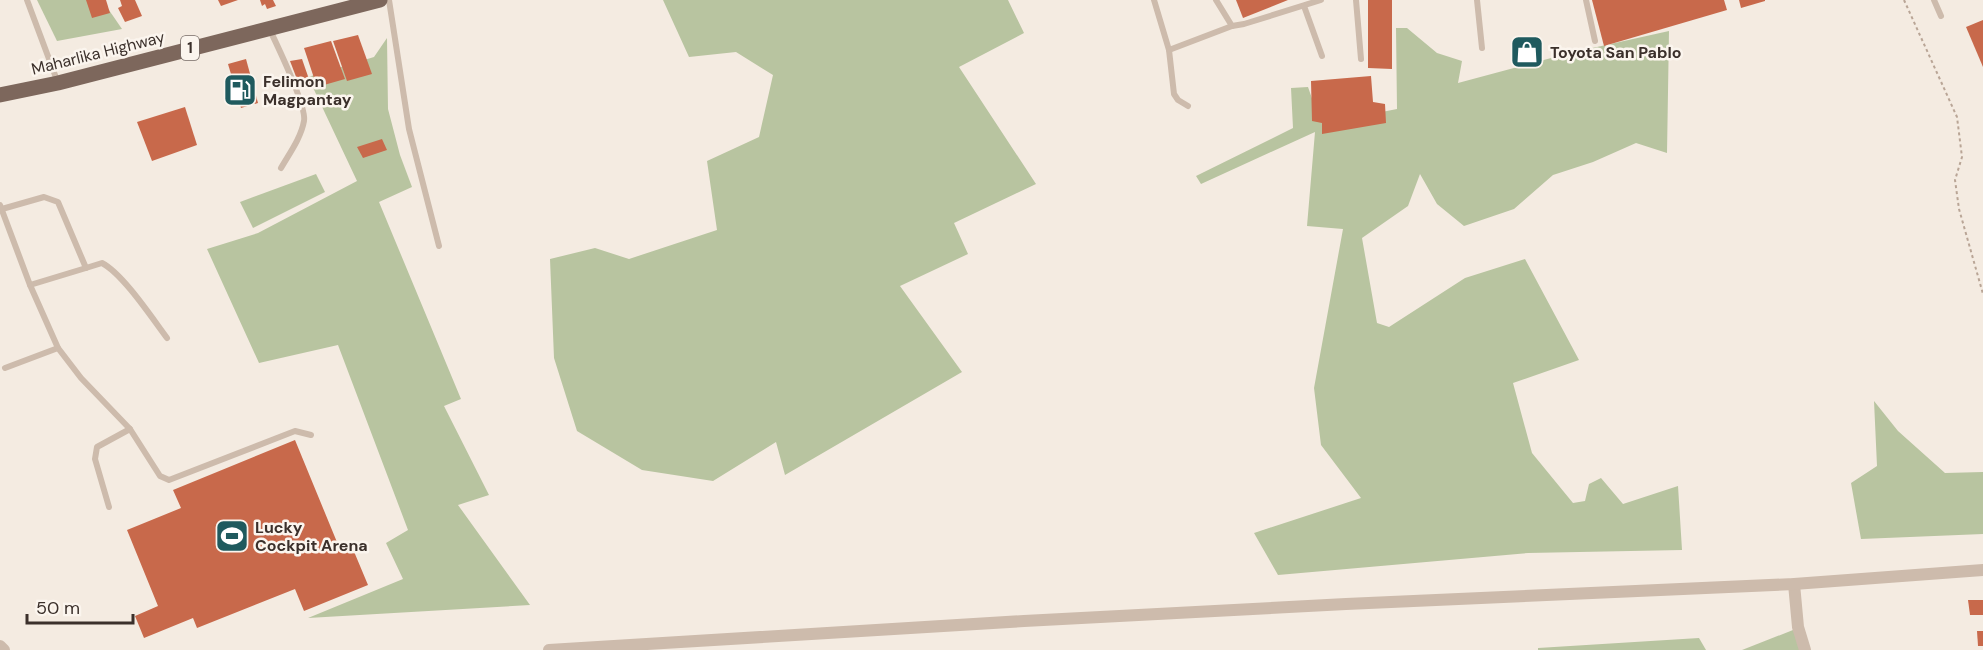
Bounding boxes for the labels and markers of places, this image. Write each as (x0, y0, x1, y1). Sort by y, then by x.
shop icon: Toyota San Pablo (1509, 34, 1545, 70)
place label: Toyota San Pablo (1550, 42, 1681, 63)
place label: Felimon Magpantay (263, 71, 352, 110)
fuel station icon: Felimon Magpantay (222, 72, 258, 108)
place label: Lucky Cockpit Arena (255, 517, 368, 556)
sports icon: Lucky Cockpit Arena (214, 518, 250, 554)

